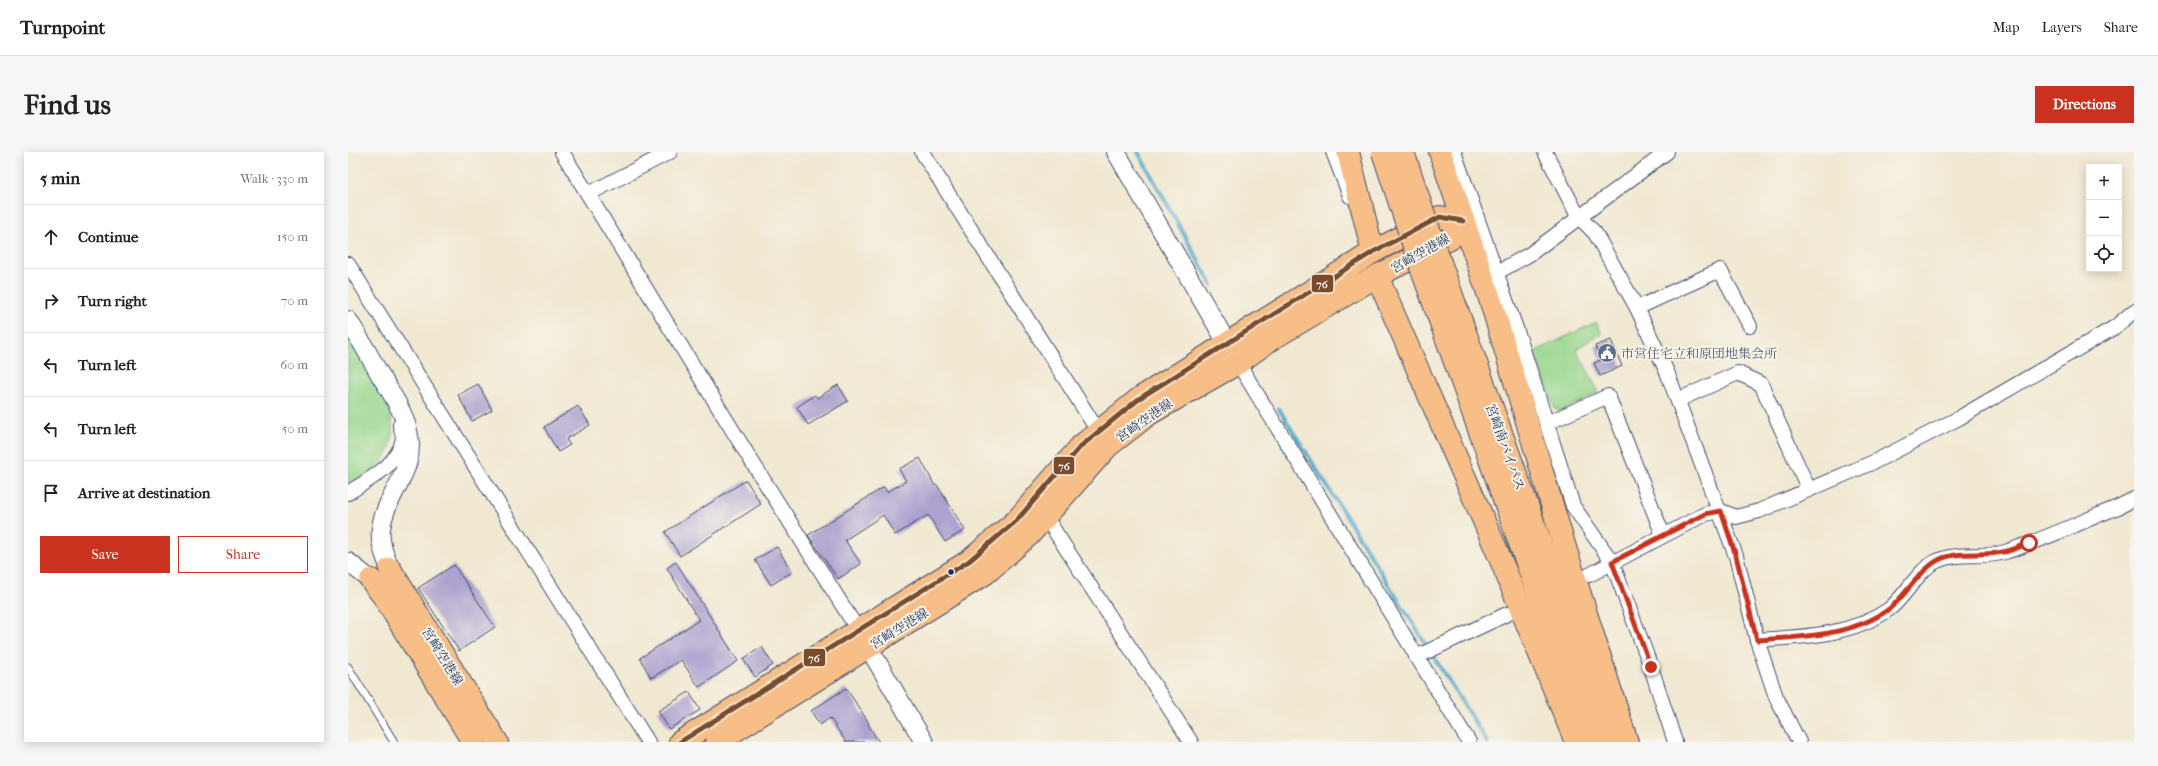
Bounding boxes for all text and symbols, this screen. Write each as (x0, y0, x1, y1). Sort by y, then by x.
text: Turnpoint (20, 17, 105, 39)
text: Map (1993, 19, 2020, 36)
text: Layers (2042, 19, 2082, 36)
text: Share (2104, 19, 2138, 36)
button: Directions (2035, 86, 2134, 123)
text: Find us (24, 88, 111, 121)
map controls (2086, 164, 2122, 272)
button: + (2086, 164, 2122, 200)
text: 5 min (40, 168, 80, 188)
text: Walk · 330 m (240, 171, 308, 186)
button: − (2086, 200, 2122, 236)
icon: ahead (40, 226, 62, 248)
text: Continue (78, 228, 138, 246)
text: 150 m (277, 229, 308, 244)
street label: 宮崎空港線 (1388, 231, 1452, 276)
button: locate (2086, 236, 2122, 272)
line badge: 76 (1311, 274, 1334, 293)
text: 76 (1315, 278, 1329, 291)
icon: right (40, 290, 62, 312)
text: Turn right (78, 292, 147, 310)
text: 70 m (281, 293, 308, 308)
public building icon: 市営住宅立和原団地集会所 (1596, 342, 1618, 364)
place label: 市営住宅立和原団地集会所 (1621, 346, 1777, 361)
icon: left (40, 354, 62, 376)
text: Turn left (78, 356, 136, 374)
text: 60 m (280, 357, 308, 372)
street label: 宮崎空港線 (1113, 396, 1175, 445)
street label: 宮崎南バイパス (1483, 402, 1528, 492)
icon: left (40, 418, 62, 440)
text: Turn left (78, 420, 136, 438)
text: 50 m (282, 421, 308, 436)
line badge: 76 (1053, 456, 1075, 475)
text: 76 (1057, 460, 1071, 473)
icon: arrive (40, 482, 62, 504)
text: Arrive at destination (78, 484, 210, 502)
route start (2020, 534, 2038, 552)
button: Save (40, 536, 170, 573)
button: Share (178, 536, 308, 573)
unlabelled marker (946, 567, 956, 577)
street label: 宮崎空港線 (868, 605, 931, 652)
street label: 宮崎空港線 (419, 625, 466, 688)
line badge: 76 (803, 648, 826, 667)
text: 76 (807, 652, 821, 665)
route end (1642, 658, 1660, 676)

